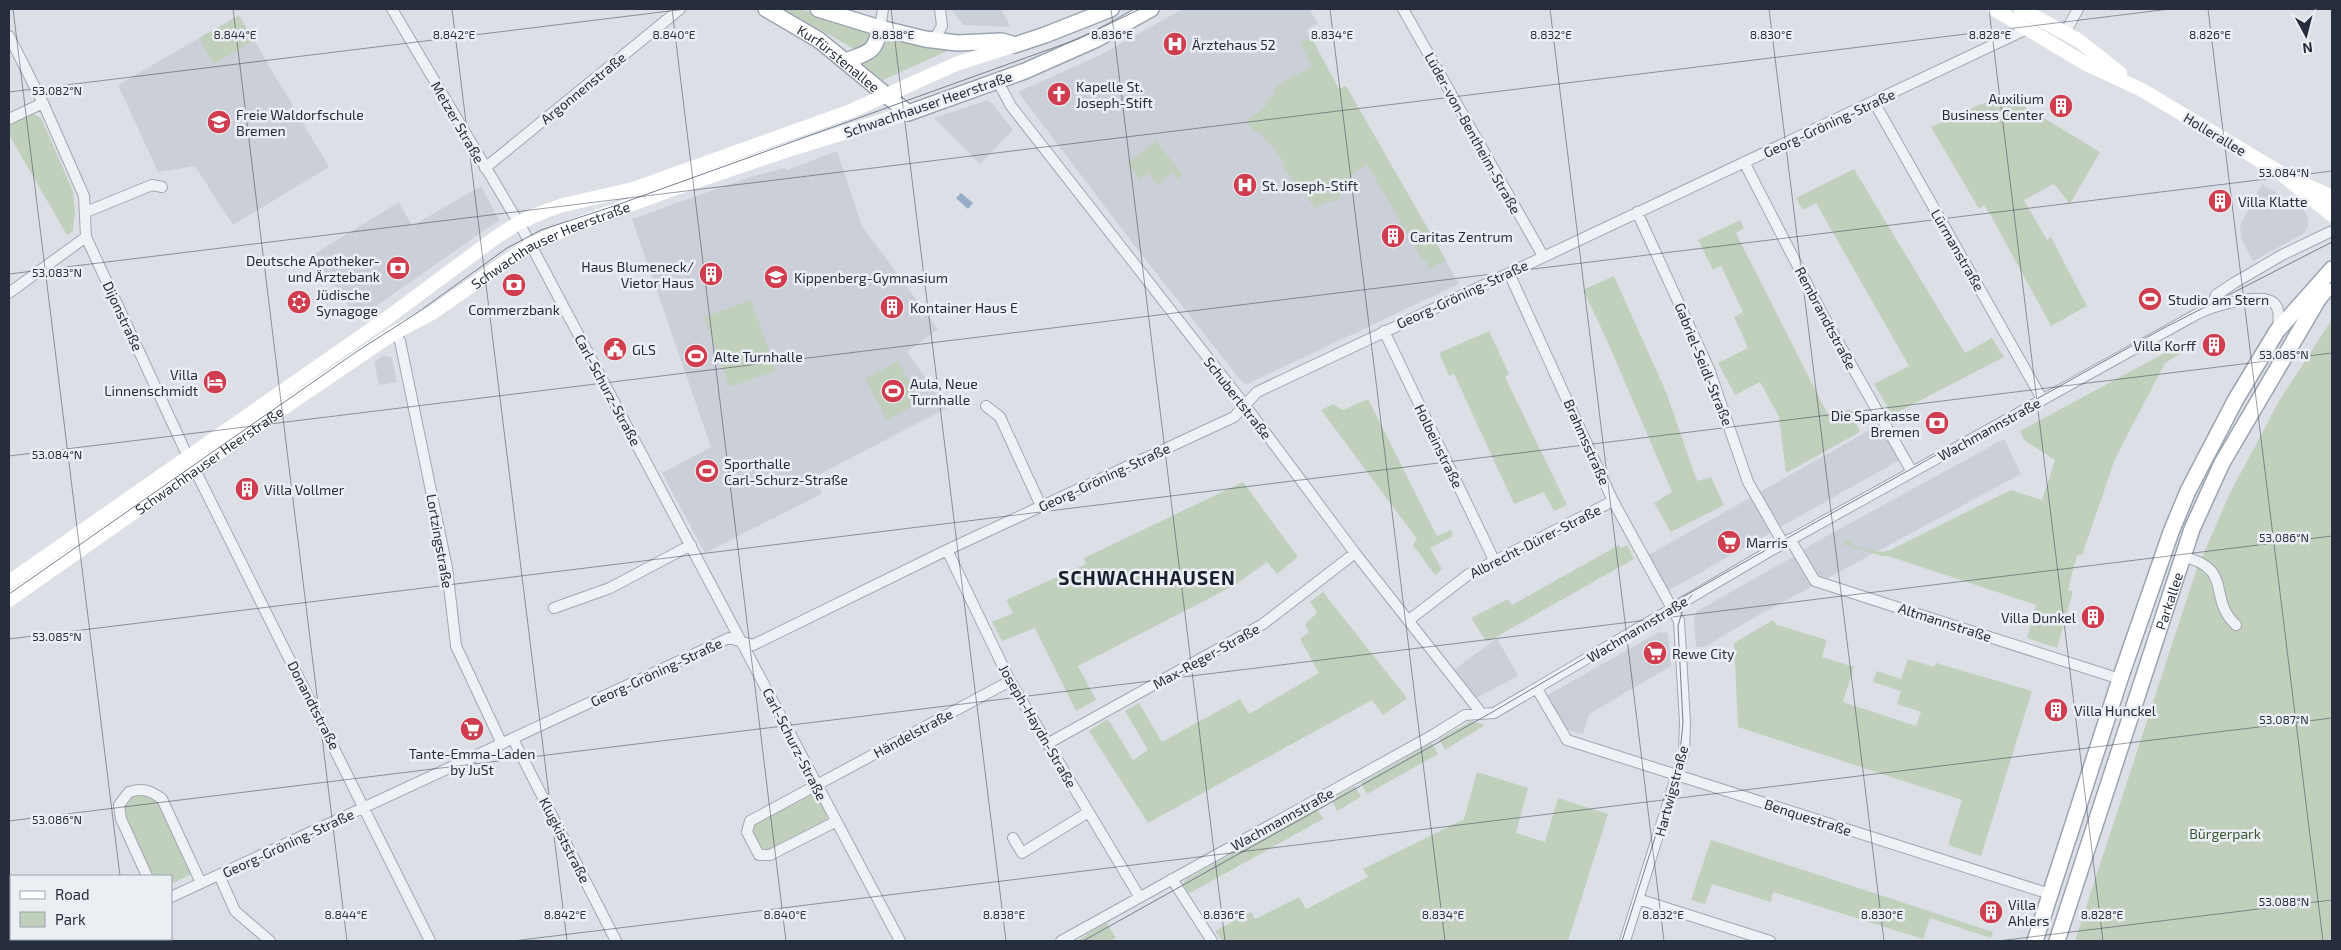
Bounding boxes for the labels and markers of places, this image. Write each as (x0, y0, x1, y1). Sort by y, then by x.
hospital icon: Ärztehaus 52 (1162, 31, 1188, 57)
place label: Ärztehaus 52 (1192, 36, 1276, 53)
place label: Kapelle St. Joseph-Stift (1076, 78, 1153, 111)
church icon: Kapelle St. Joseph-Stift (1046, 81, 1072, 107)
place label: Auxilium Business Center (1942, 90, 2044, 123)
building icon: Auxilium Business Center (2048, 93, 2074, 119)
place label: Freie Waldorfschule Bremen (236, 106, 364, 139)
school or university icon: Freie Waldorfschule Bremen (206, 109, 232, 135)
hospital icon: St. Joseph-Stift (1232, 172, 1258, 198)
place label: St. Joseph-Stift (1262, 177, 1358, 194)
building icon: Villa Klatte (2207, 188, 2233, 214)
place label: Villa Klatte (2238, 193, 2307, 210)
building icon: Caritas Zentrum (1380, 223, 1406, 249)
place label: Caritas Zentrum (1410, 228, 1513, 245)
place label: Deutsche Apotheker- und Ärztebank (246, 252, 380, 285)
bank icon: Deutsche Apotheker- und Ärztebank (385, 255, 411, 281)
place label: Haus Blumeneck/ Vietor Haus (581, 258, 694, 291)
building icon: Haus Blumeneck/ Vietor Haus (698, 261, 724, 287)
school or university icon: Kippenberg-Gymnasium (763, 264, 789, 290)
place label: Kippenberg-Gymnasium (794, 269, 948, 286)
bank icon: Commerzbank (501, 272, 527, 298)
place label: Jüdische Synagoge (316, 286, 378, 319)
sports icon: Studio am Stern (2137, 286, 2163, 312)
synagogue icon: Jüdische Synagoge (286, 289, 312, 315)
place label: Studio am Stern (2168, 291, 2269, 308)
building icon: Kontainer Haus E (879, 294, 905, 320)
place label: Kontainer Haus E (910, 299, 1018, 316)
place label: Commerzbank (468, 301, 560, 318)
building icon: Villa Korff (2201, 332, 2227, 358)
public building icon: GLS (602, 336, 628, 362)
place label: Villa Korff (2133, 337, 2197, 354)
place label: GLS (632, 341, 656, 358)
sports icon: Alte Turnhalle (683, 343, 709, 369)
place label: Alte Turnhalle (714, 348, 803, 365)
place label: Villa Linnenschmidt (104, 366, 198, 399)
hotel icon: Villa Linnenschmidt (202, 369, 228, 395)
place label: Aula, Neue Turnhalle (910, 375, 978, 408)
sports icon: Aula, Neue Turnhalle (880, 378, 906, 404)
place label: Die Sparkasse Bremen (1831, 407, 1920, 440)
bank icon: Die Sparkasse Bremen (1924, 410, 1950, 436)
place label: Sporthalle Carl-Schurz-Straße (724, 455, 848, 488)
sports icon: Sporthalle Carl-Schurz-Straße (694, 458, 720, 484)
building icon: Villa Vollmer (234, 476, 260, 502)
place label: Villa Vollmer (264, 481, 345, 498)
supermarket icon: Marris (1716, 529, 1742, 555)
place label: Marris (1746, 534, 1788, 551)
building icon: Villa Dunkel (2080, 604, 2106, 630)
place label: Villa Dunkel (2001, 609, 2077, 626)
supermarket icon: Rewe City (1642, 640, 1668, 666)
place label: Rewe City (1672, 645, 1735, 662)
building icon: Villa Hunckel (2043, 697, 2069, 723)
place label: Villa Hunckel (2074, 702, 2157, 719)
supermarket icon: Tante-Emma-Laden by JuSt (459, 716, 485, 742)
place label: Tante-Emma-Laden by JuSt (409, 745, 535, 778)
place label: Villa Ahlers (2008, 896, 2049, 929)
building icon: Villa Ahlers (1978, 899, 2004, 925)

